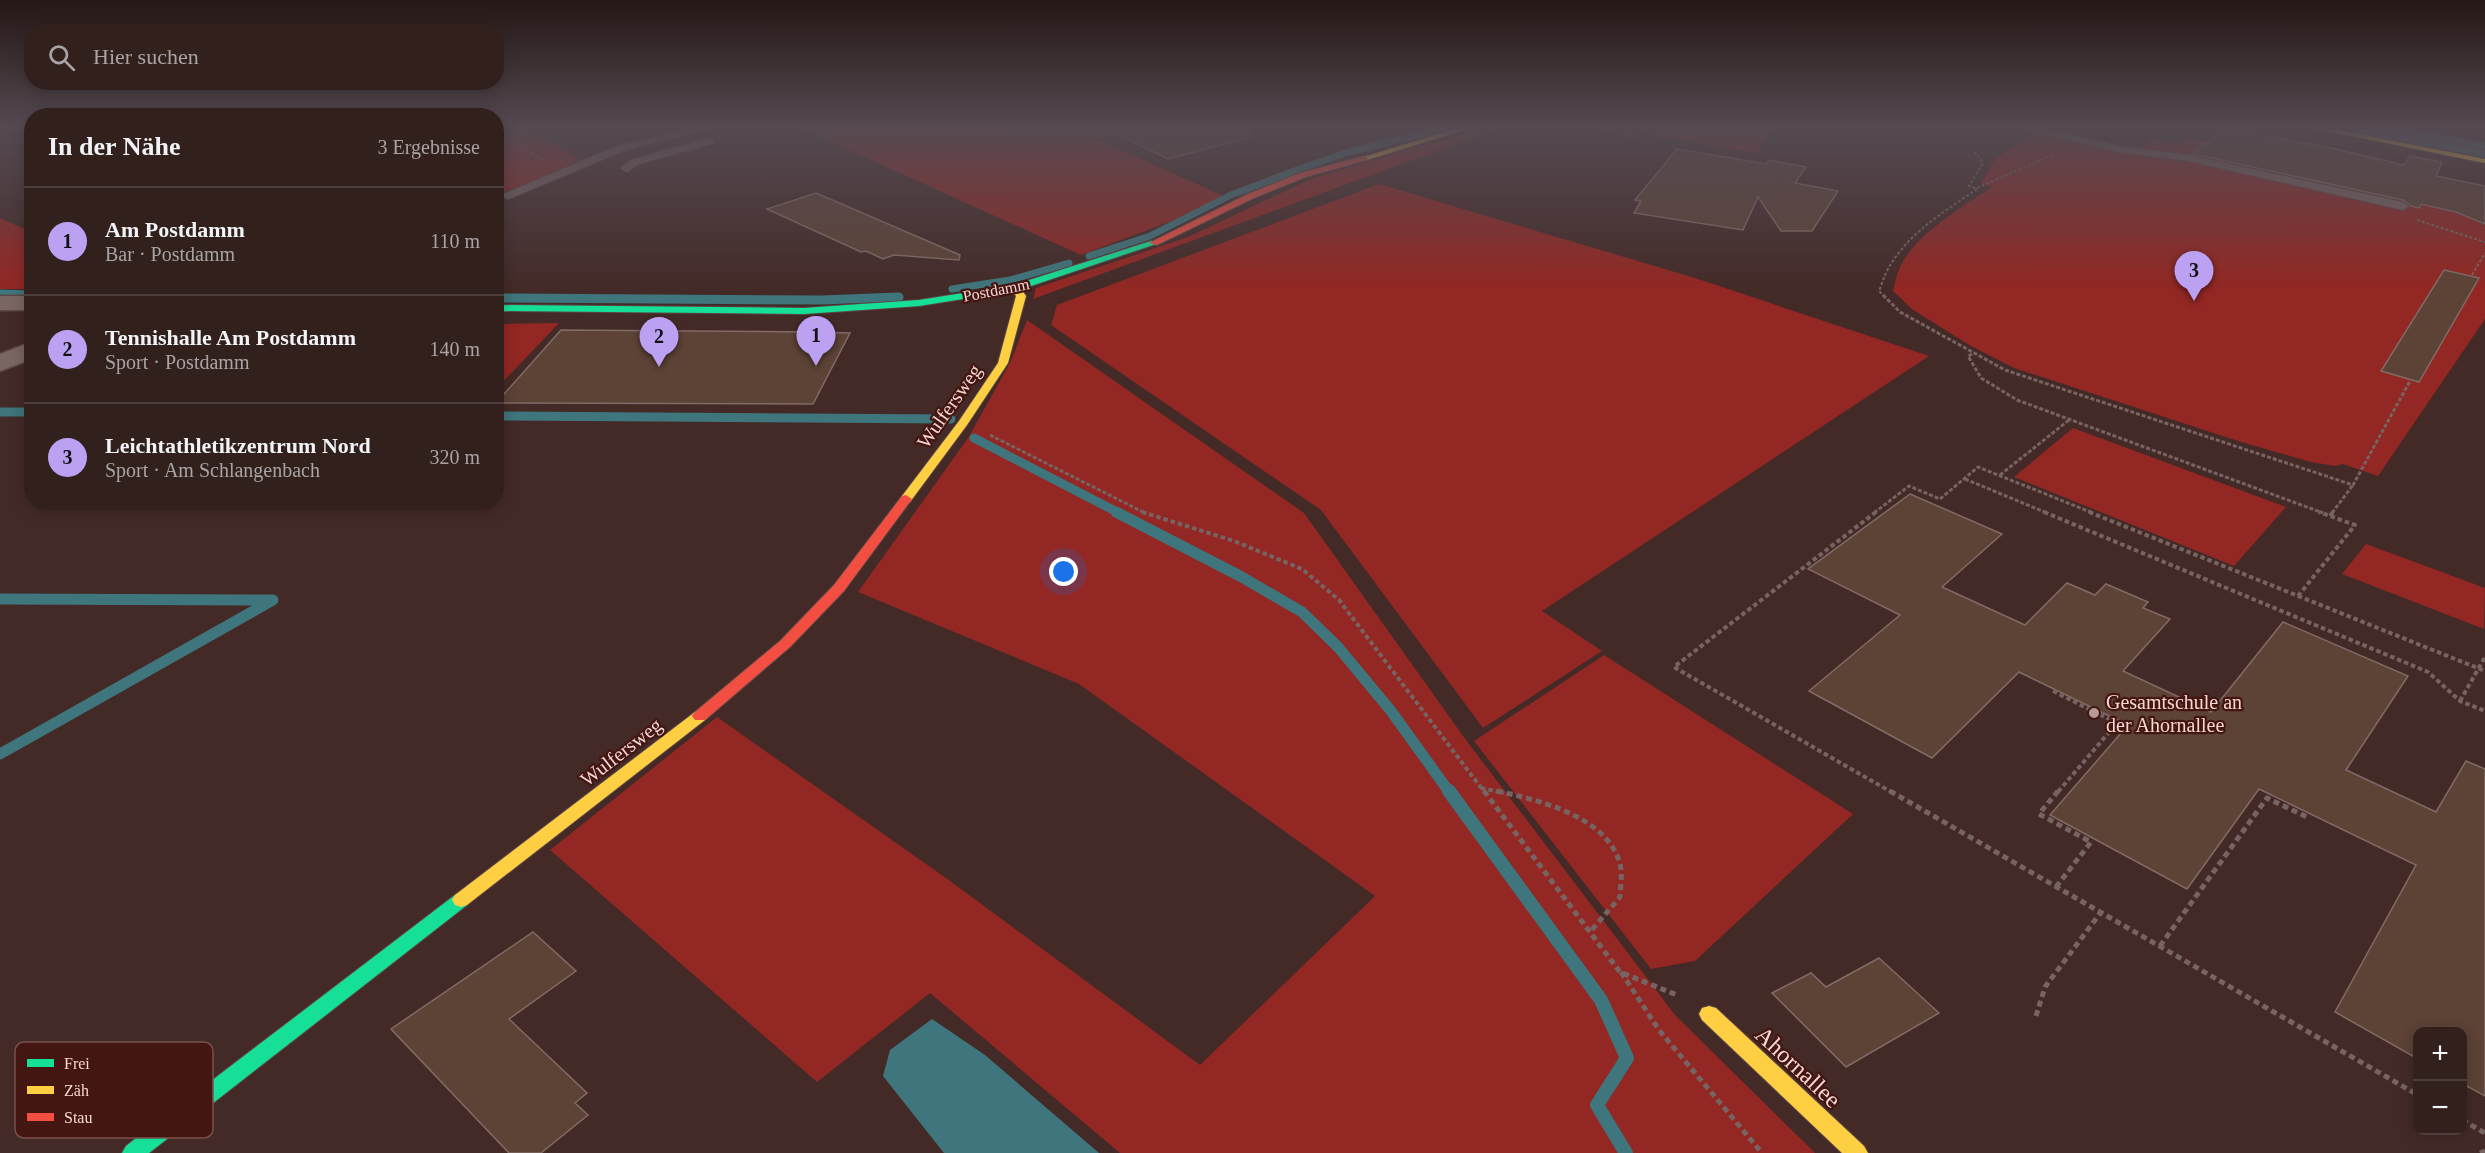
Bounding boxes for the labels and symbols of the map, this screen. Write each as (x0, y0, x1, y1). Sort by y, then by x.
pin: 3 (2174, 252, 2214, 301)
street label: Postdamm (961, 275, 1031, 305)
pin: 1 (796, 316, 836, 366)
pin: 2 (640, 318, 678, 367)
street label: Wulfersweg (912, 360, 987, 453)
your location (1049, 557, 1078, 586)
place label: Gesamtschule an der Ahornallee (2106, 691, 2242, 736)
marker: Gesamtschule an der Ahornallee (2087, 706, 2101, 720)
street label: Wulfersweg (576, 713, 667, 791)
street label: Ahornallee (1750, 1021, 1846, 1113)
legend (15, 1042, 213, 1138)
text: Frei (64, 1055, 90, 1072)
text: Zäh (64, 1082, 89, 1099)
text: Stau (64, 1109, 92, 1126)

